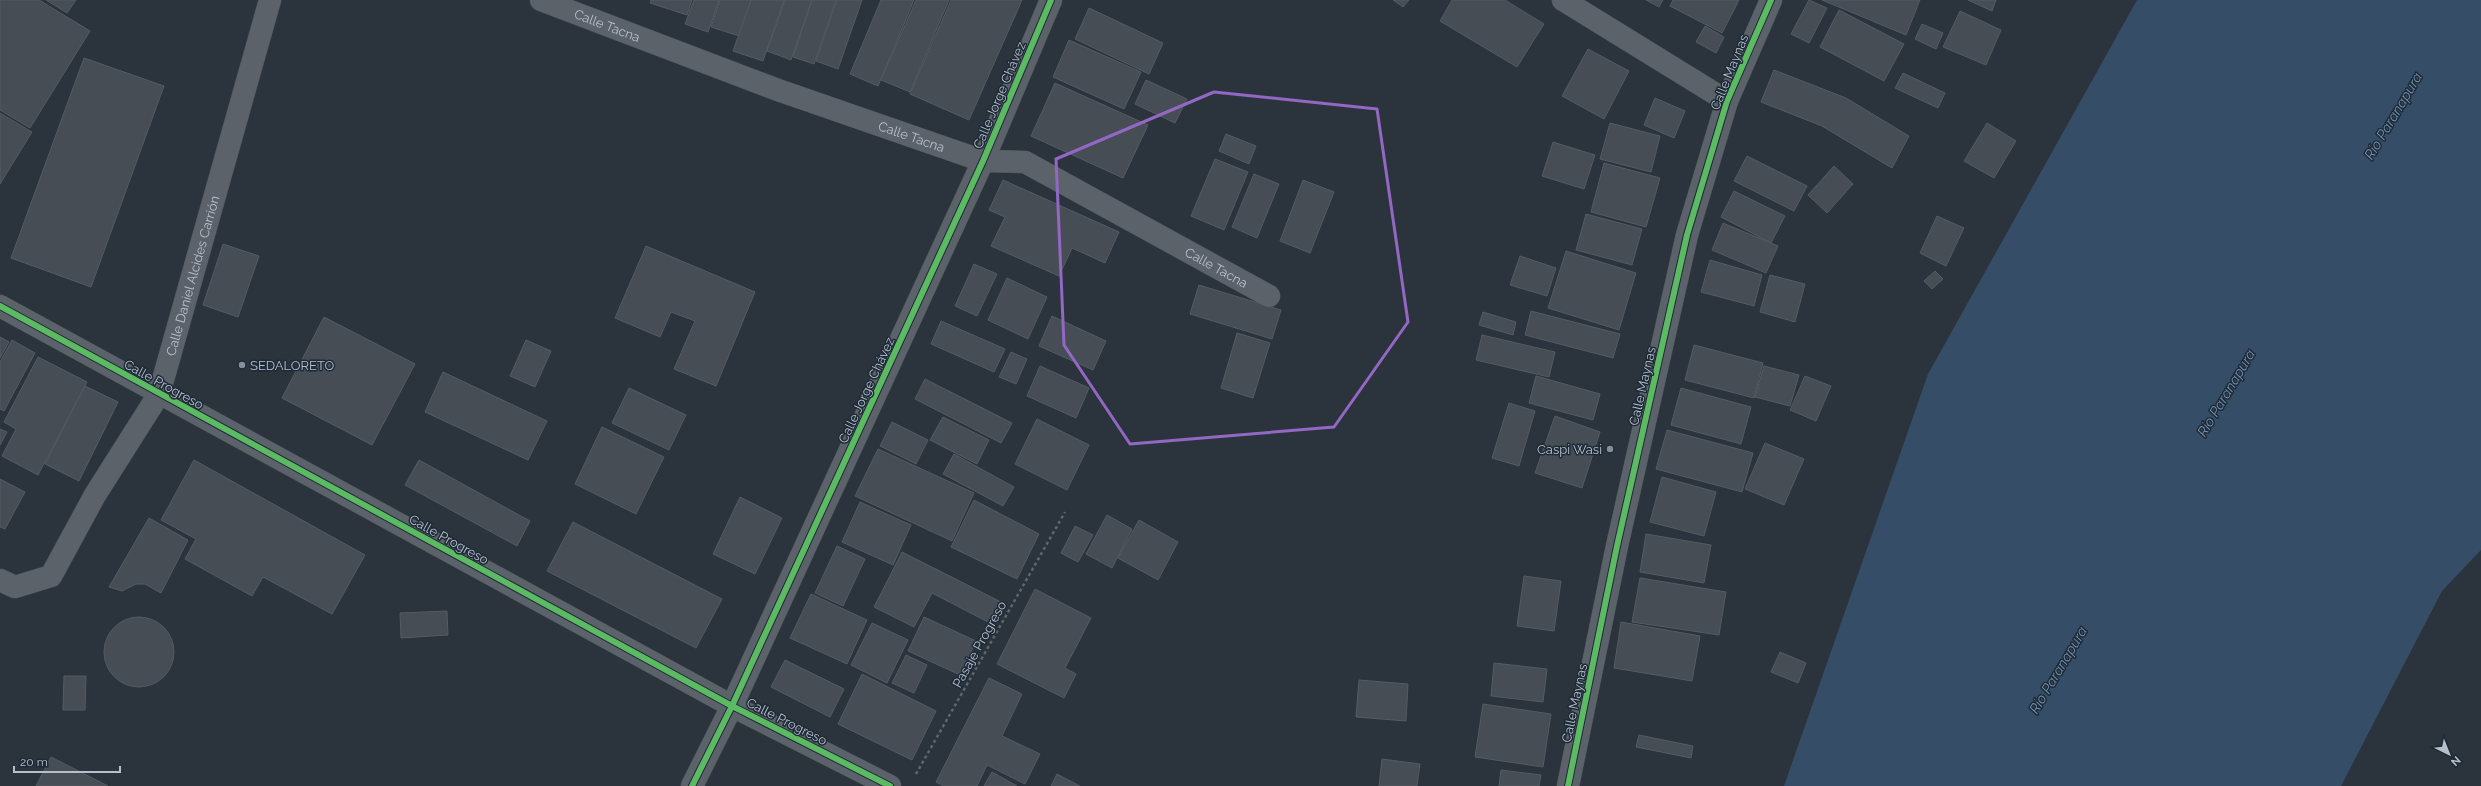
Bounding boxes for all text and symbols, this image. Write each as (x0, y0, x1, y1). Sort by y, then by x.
street label: Calle Tacna (572, 6, 642, 45)
street label: Calle Maynas (1707, 32, 1751, 112)
street label: Calle Jorge Chávez (970, 39, 1029, 151)
water label: Río Paranapura (2361, 70, 2425, 162)
street label: Calle Tacna (876, 118, 947, 155)
street label: Calle Daniel Alcides Carrión (163, 194, 223, 357)
street label: Calle Tacna (1182, 244, 1250, 291)
street label: Calle Jorge Chávez (835, 335, 898, 445)
street label: Calle Maynas (1626, 345, 1659, 427)
water label: Río Paranapura (2194, 347, 2258, 439)
street label: Calle Progreso (122, 356, 206, 413)
place label: SEDALORETO (250, 358, 335, 373)
marker: SEDALORETO (237, 360, 247, 370)
place label: Caspi Wasi (1537, 442, 1602, 457)
marker: Caspi Wasi (1605, 444, 1615, 454)
street label: Calle Progreso (407, 511, 491, 568)
street label: Pasaje Progreso (949, 598, 1010, 690)
water label: Río Paranapura (2026, 624, 2090, 716)
street label: Calle Maynas (1559, 662, 1590, 744)
street label: Calle Progreso (744, 695, 830, 748)
north arrow (2429, 734, 2469, 774)
scale bar (14, 748, 120, 774)
text: N (2448, 753, 2463, 769)
text: 20 m (20, 755, 48, 769)

